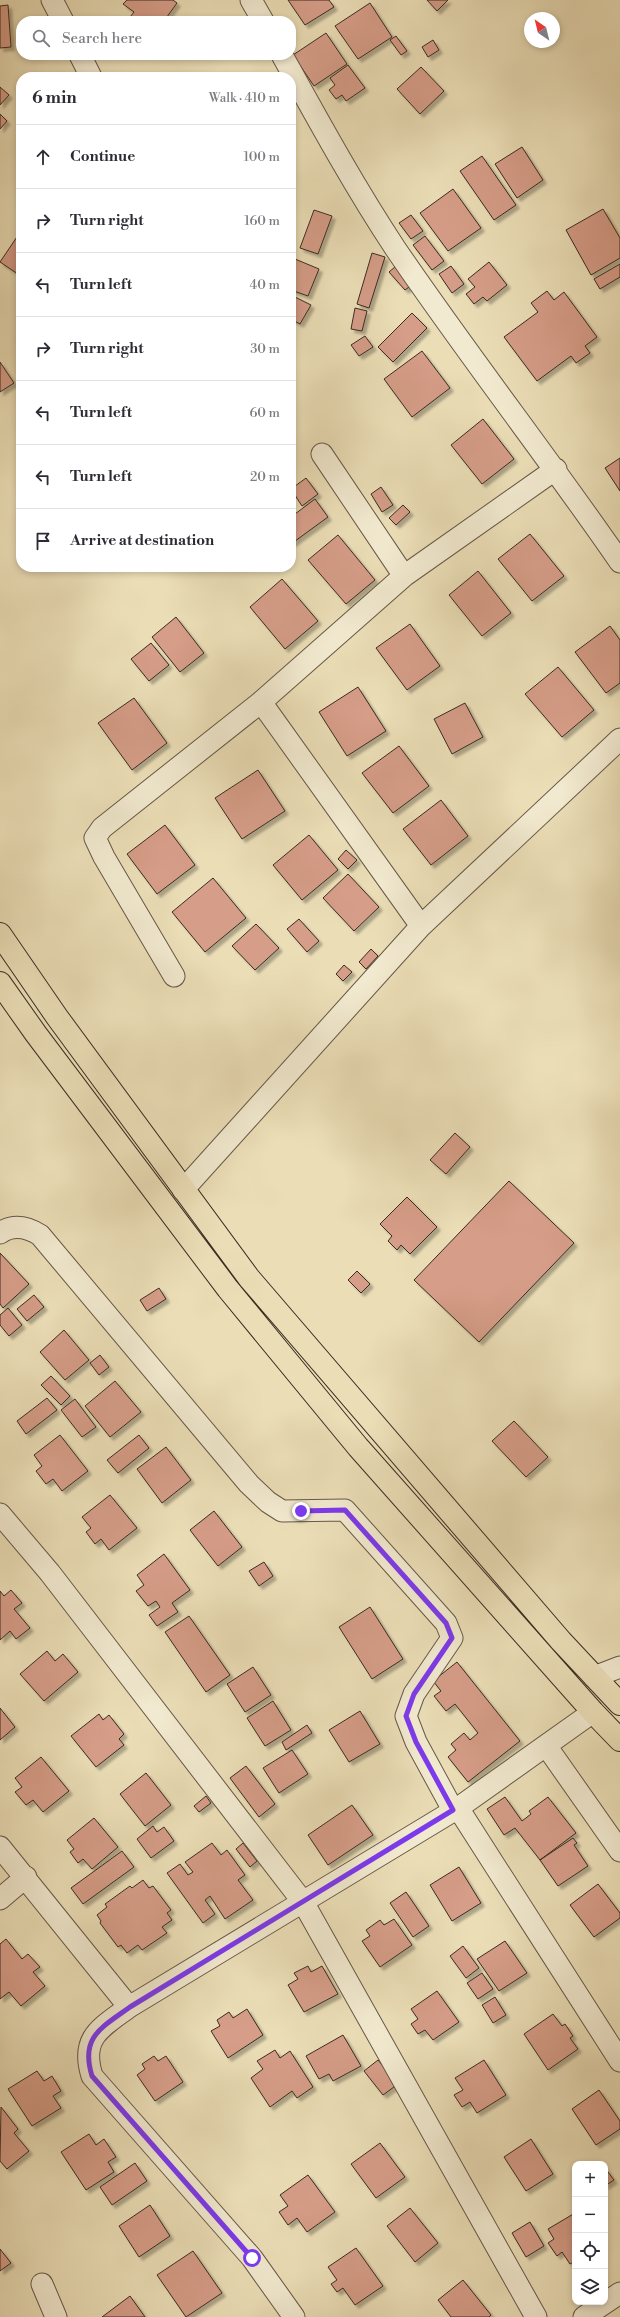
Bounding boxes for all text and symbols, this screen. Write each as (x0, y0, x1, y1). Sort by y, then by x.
north arrow (524, 12, 560, 48)
search box (16, 16, 296, 60)
icon: search (30, 27, 52, 49)
text: Search here (62, 29, 142, 48)
text: 6 min (32, 87, 77, 109)
text: Walk · 410 m (209, 90, 280, 106)
icon: ahead (32, 146, 54, 168)
text: Continue (70, 147, 135, 166)
text: 100 m (244, 149, 280, 165)
icon: right (32, 210, 54, 232)
text: Turn right (70, 211, 144, 230)
text: 160 m (244, 213, 280, 229)
icon: left (32, 274, 54, 296)
text: Turn left (70, 275, 132, 294)
text: 40 m (250, 277, 280, 293)
icon: right (32, 338, 54, 360)
text: Turn right (70, 339, 144, 358)
text: 30 m (250, 341, 280, 357)
icon: left (32, 402, 54, 424)
text: Turn left (70, 403, 132, 422)
text: 60 m (249, 405, 280, 421)
icon: left (32, 466, 54, 488)
text: Turn left (70, 467, 132, 486)
text: 20 m (250, 469, 280, 485)
icon: arrive (32, 530, 54, 552)
text: Arrive at destination (70, 531, 214, 550)
route end (292, 1502, 310, 1520)
map controls (572, 2161, 608, 2305)
button: + (572, 2161, 608, 2197)
button: − (572, 2197, 608, 2233)
button: locate (572, 2233, 608, 2269)
route start (243, 2249, 261, 2267)
button: layers (572, 2269, 608, 2305)

